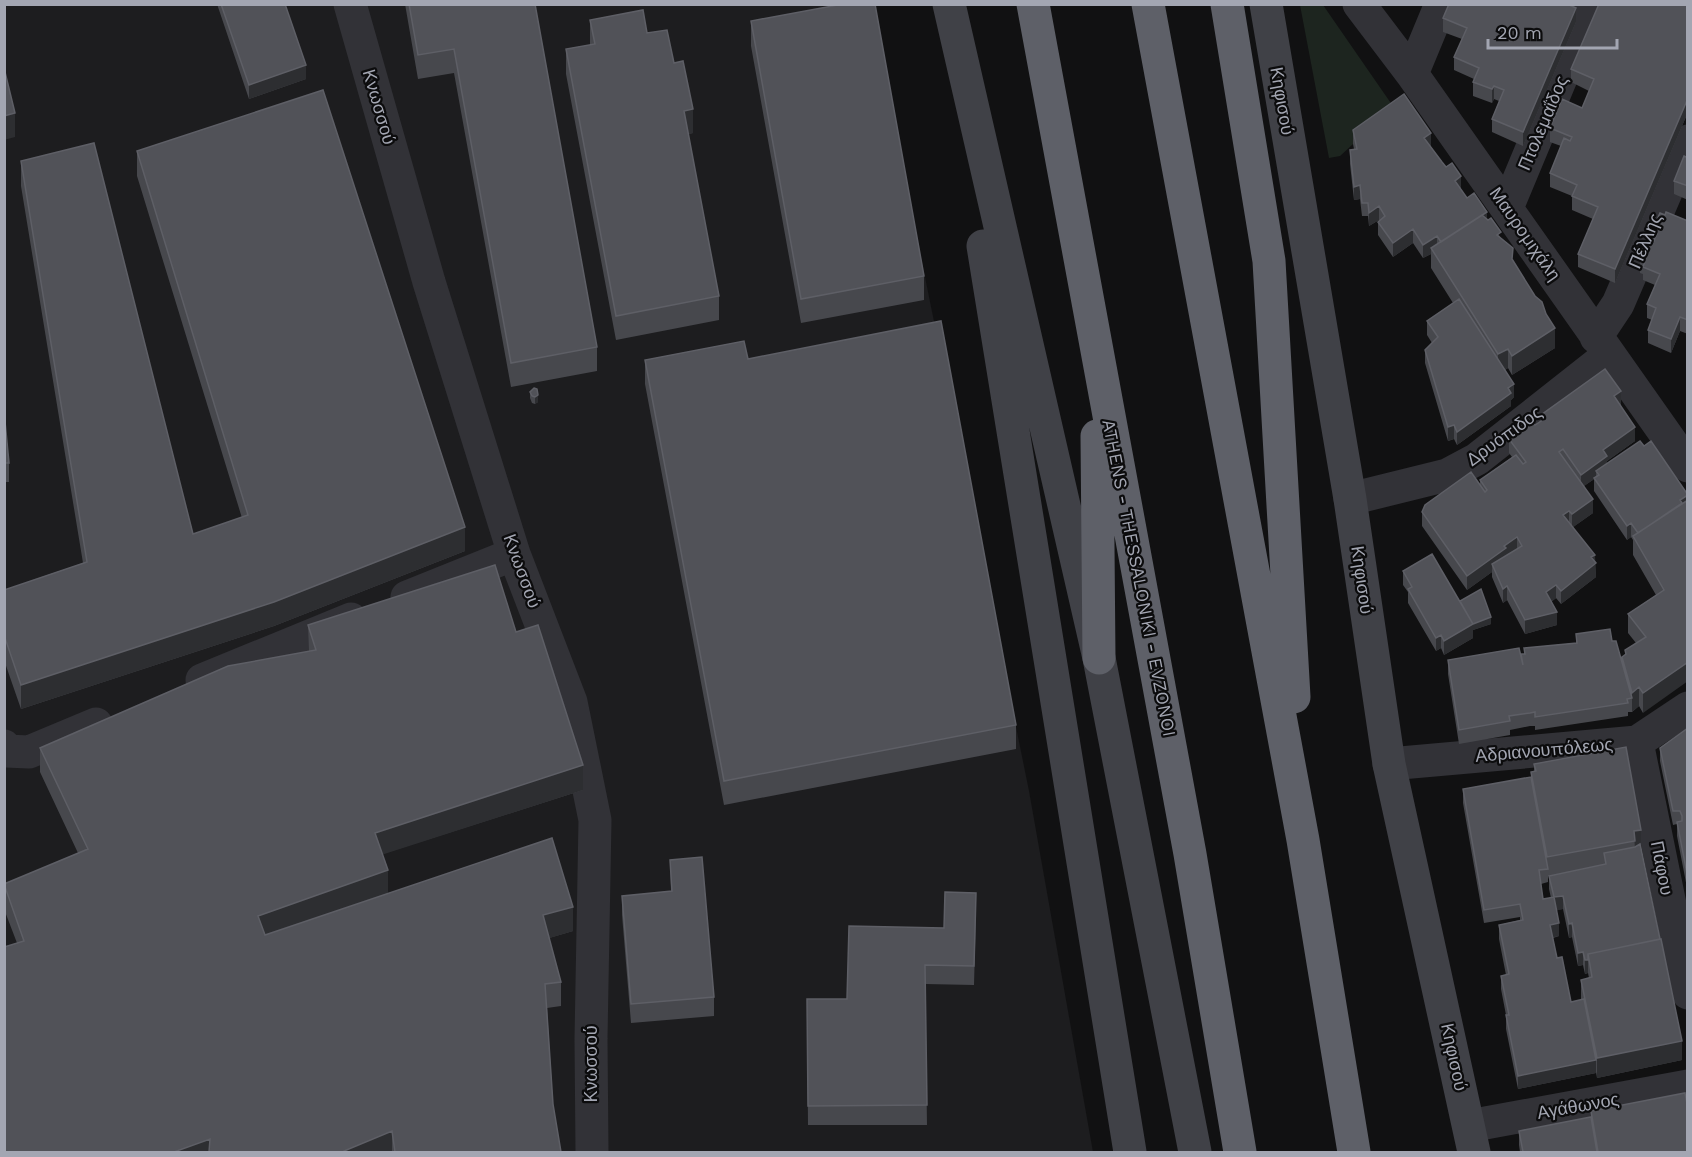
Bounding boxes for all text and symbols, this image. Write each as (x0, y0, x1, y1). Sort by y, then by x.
scale bar (1488, 12, 1617, 50)
text: 20 m (1497, 22, 1542, 43)
street label: Κηφισού (1266, 65, 1299, 137)
street label: Κνωσσού (359, 67, 400, 147)
street label: Πτολεμαΐδος (1513, 72, 1572, 173)
street label: Μαυρομιχάλη (1486, 183, 1565, 284)
street label: Πέλλης (1624, 210, 1666, 271)
street label: Δρυόπιδος (1462, 401, 1546, 470)
street label: ATHENS - THESSALONIKI - EVZONOI (1098, 418, 1181, 738)
street label: Κνωσσού (499, 531, 546, 611)
street label: Κηφισού (1347, 544, 1378, 615)
street label: Αδριανουπόλεως (1474, 733, 1614, 766)
street label: Πάφου (1647, 839, 1678, 897)
street label: Κηφισού (1437, 1021, 1472, 1093)
street label: Κνωσσού (580, 1025, 601, 1103)
street label: Αγάθωνος (1535, 1088, 1621, 1123)

